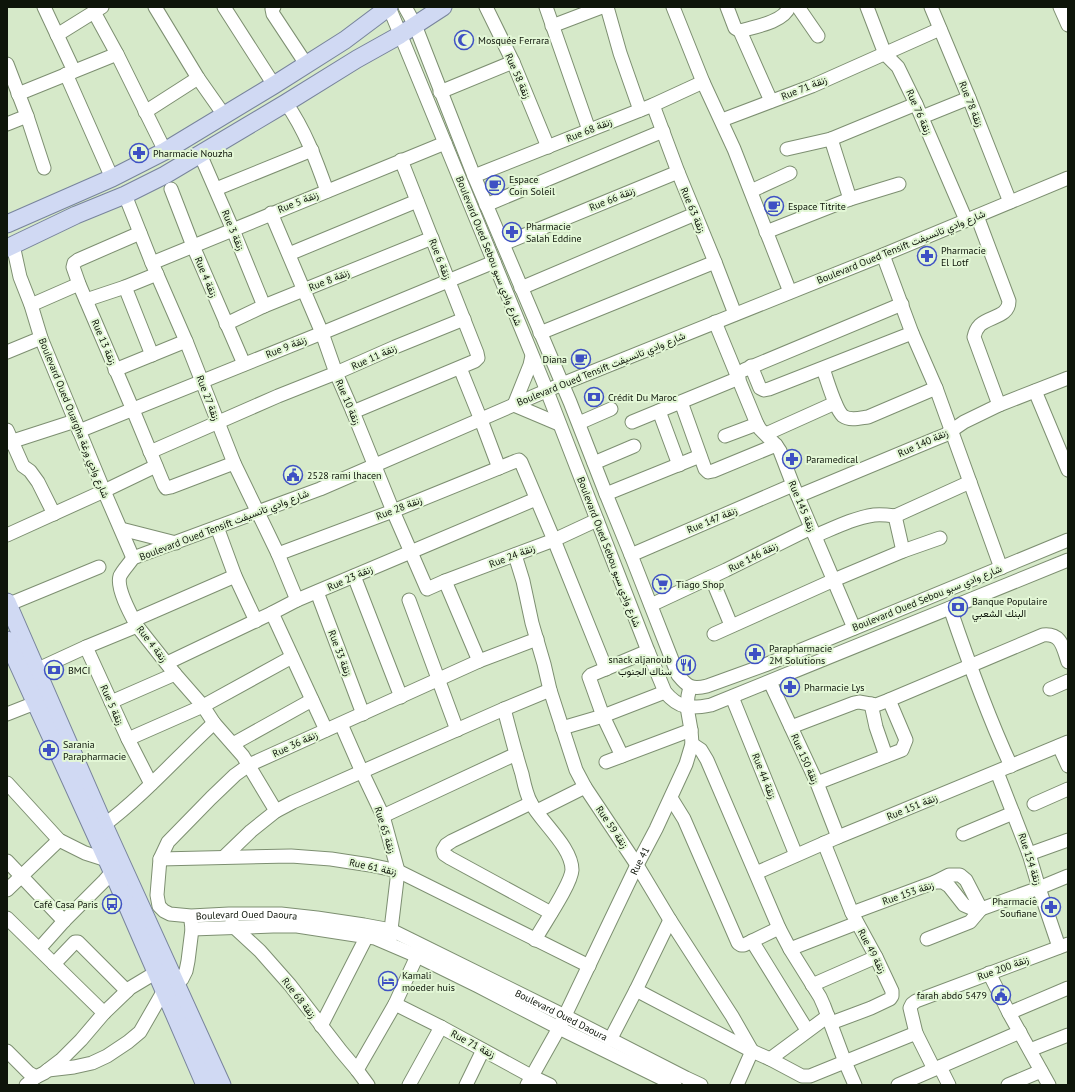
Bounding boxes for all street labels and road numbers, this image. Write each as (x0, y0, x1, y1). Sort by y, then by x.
street label: Rue 58 زنقة (502, 51, 534, 101)
street label: Rue 71 زنقة (779, 73, 829, 103)
street label: Rue 78 زنقة (956, 79, 986, 129)
street label: Rue 76 زنقة (903, 87, 935, 137)
street label: Rue 68 زنقة (564, 115, 614, 145)
street label: Boulevard Oued Sebou شارع وادي سبو (451, 174, 525, 328)
street label: Rue 66 زنقة (587, 184, 637, 214)
street label: Rue 63 زنقة (678, 185, 708, 235)
street label: Rue 5 زنقة (276, 188, 320, 216)
street label: Boulevard Oued Tensift شارع وادي تانسيفت (815, 207, 988, 289)
street label: Rue 3 زنقة (219, 208, 247, 252)
street label: Rue 6 زنقة (426, 237, 454, 281)
street label: Rue 4 زنقة (192, 255, 220, 299)
street label: Rue 8 زنقة (307, 266, 351, 294)
street label: Rue 13 زنقة (89, 317, 119, 367)
street label: Boulevard Oued Tensift شارع وادي تانسيفت (515, 329, 688, 411)
street label: Rue 9 زنقة (264, 333, 308, 361)
street label: Boulevard Oued Ouargha شارع وادي ورغة (34, 336, 112, 501)
street label: Rue 11 زنقة (349, 341, 399, 373)
street label: Rue 27 زنقة (193, 373, 223, 423)
street label: Rue 10 زنقة (333, 377, 363, 427)
street label: Rue 140 زنقة (896, 426, 950, 460)
street label: Boulevard Oued Sebou شارع وادي سبو (572, 475, 644, 630)
street label: Rue 145 زنقة (786, 479, 818, 533)
street label: Boulevard Oued Tensift شارع وادي تانسيفت (137, 487, 311, 565)
street label: Rue 28 زنقة (374, 493, 424, 523)
street label: Rue 147 زنقة (685, 504, 739, 536)
street label: Rue 146 زنقة (726, 539, 780, 575)
street label: Rue 24 زنقة (487, 541, 537, 571)
street label: Rue 23 زنقة (325, 562, 375, 594)
street label: Boulevard Oued Sebou شارع وادي سبو (850, 562, 1004, 636)
street label: Rue 4 زنقة (134, 623, 170, 665)
street label: Rue 33 زنقة (325, 628, 355, 678)
street label: Rue 5 زنقة (97, 683, 127, 727)
street label: Rue 36 زنقة (270, 728, 320, 760)
street label: Rue 150 زنقة (788, 732, 822, 786)
street label: Rue 44 زنقة (749, 751, 779, 801)
street label: Rue 151 زنقة (885, 791, 939, 823)
street label: Rue 59 زنقة (593, 803, 631, 851)
street label: Rue 65 زنقة (371, 805, 399, 855)
street label: Rue 154 زنقة (1016, 831, 1044, 887)
street label: Rue 41 (627, 844, 652, 877)
street label: Rue 61 زنقة (348, 856, 398, 878)
street label: Rue 153 زنقة (880, 878, 936, 908)
street label: Boulevard Oued Daoura (195, 907, 298, 922)
street label: Rue 49 زنقة (855, 927, 889, 975)
street label: Rue 200 زنقة (976, 953, 1030, 983)
street label: Rue 68 زنقة (279, 975, 319, 1021)
street label: Boulevard Oued Daoura (513, 986, 610, 1043)
street label: Rue 71 زنقة (449, 1027, 497, 1061)

